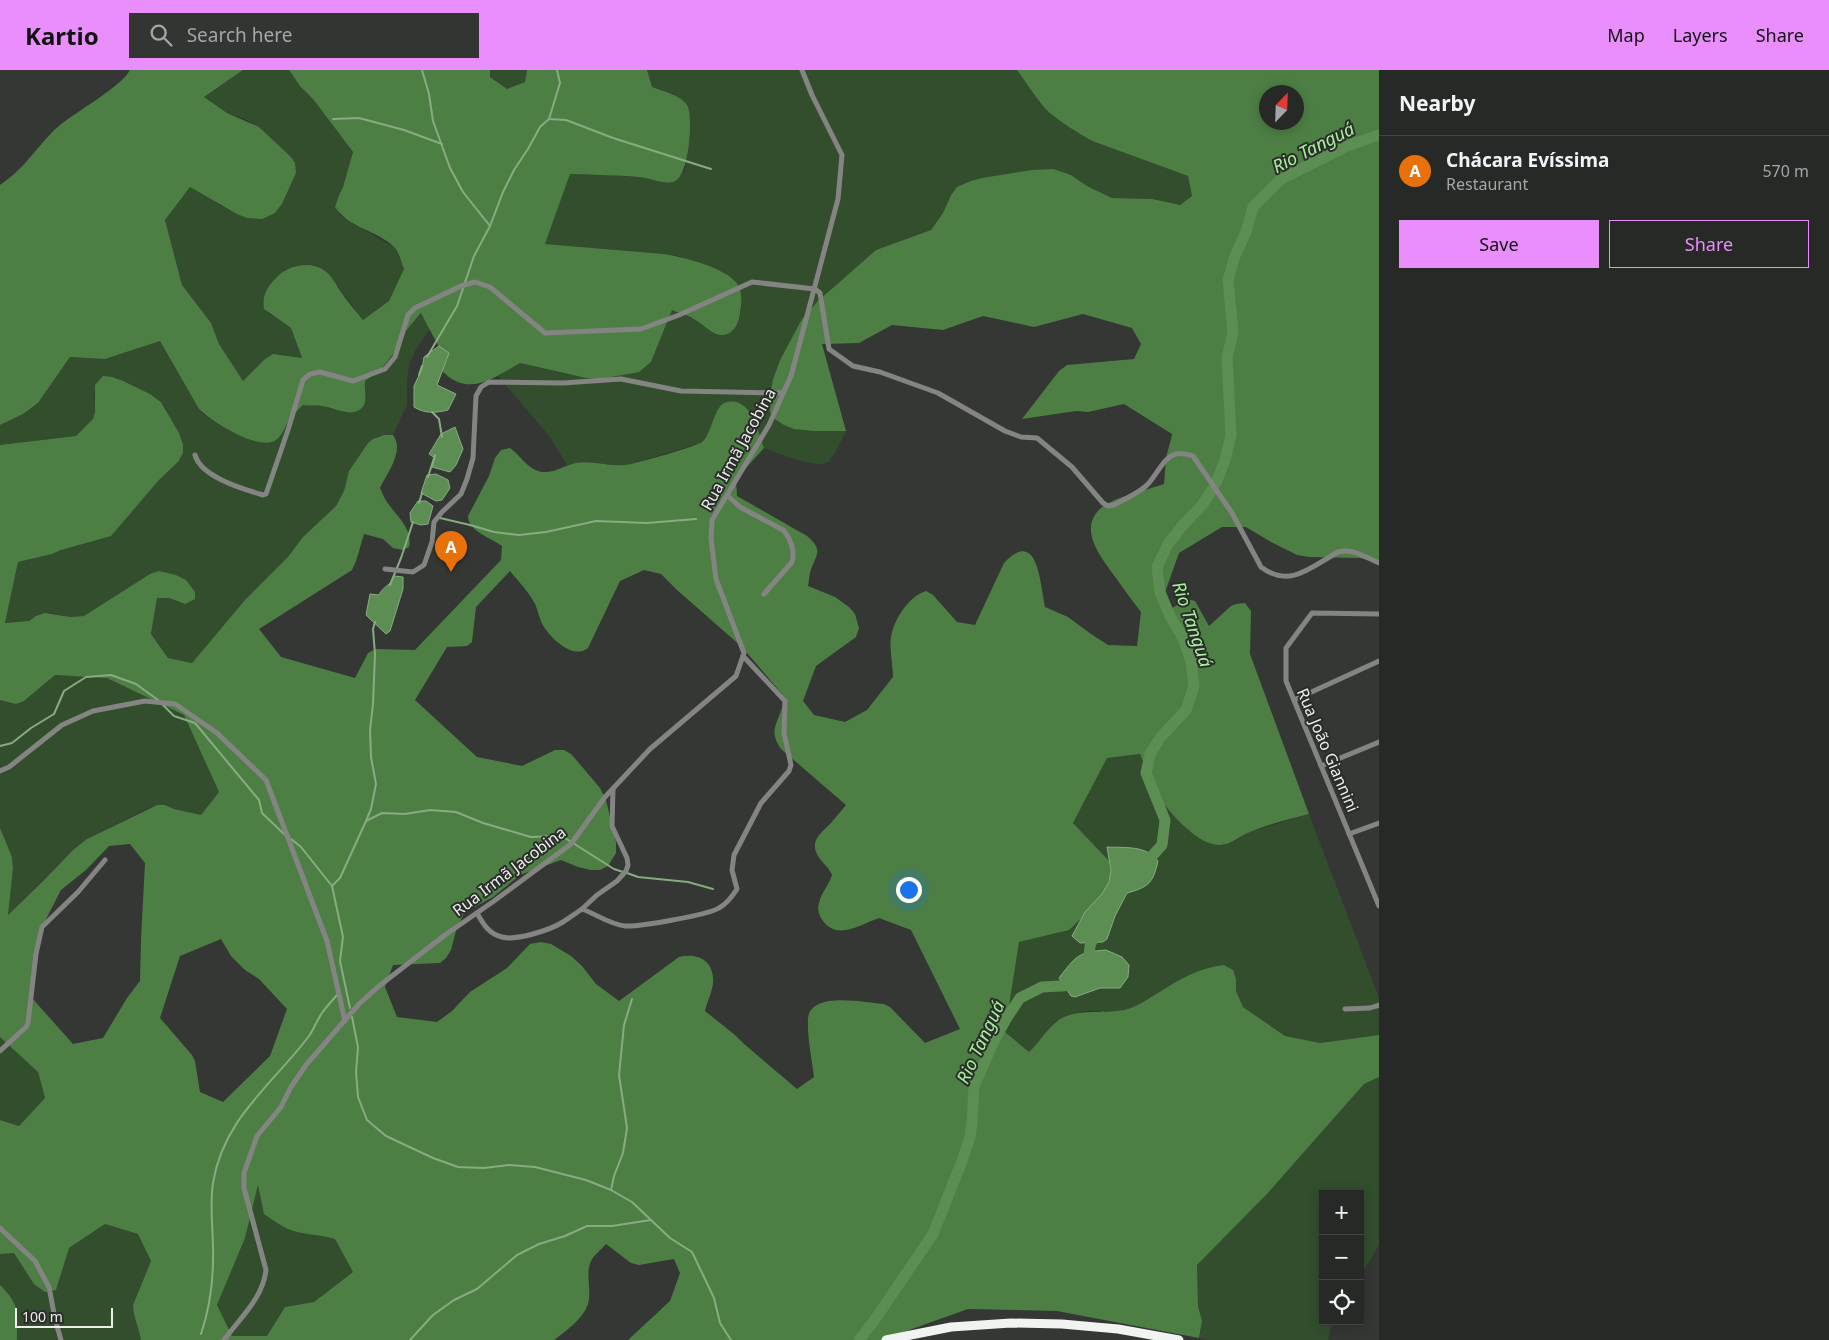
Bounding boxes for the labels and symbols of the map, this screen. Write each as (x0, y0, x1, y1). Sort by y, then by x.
north arrow (1259, 85, 1304, 130)
water label: Rio Tanguá (1268, 116, 1358, 178)
street label: Rua Irmã Jacobina (695, 384, 781, 514)
pin: A (435, 531, 467, 572)
water label: Rio Tanguá (1167, 578, 1219, 670)
street label: Rua João Giannini (1292, 685, 1364, 815)
street label: Rua Irmã Jacobina (448, 821, 570, 921)
your location (896, 877, 922, 903)
water label: Rio Tanguá (950, 997, 1010, 1087)
scale bar (15, 1305, 112, 1328)

